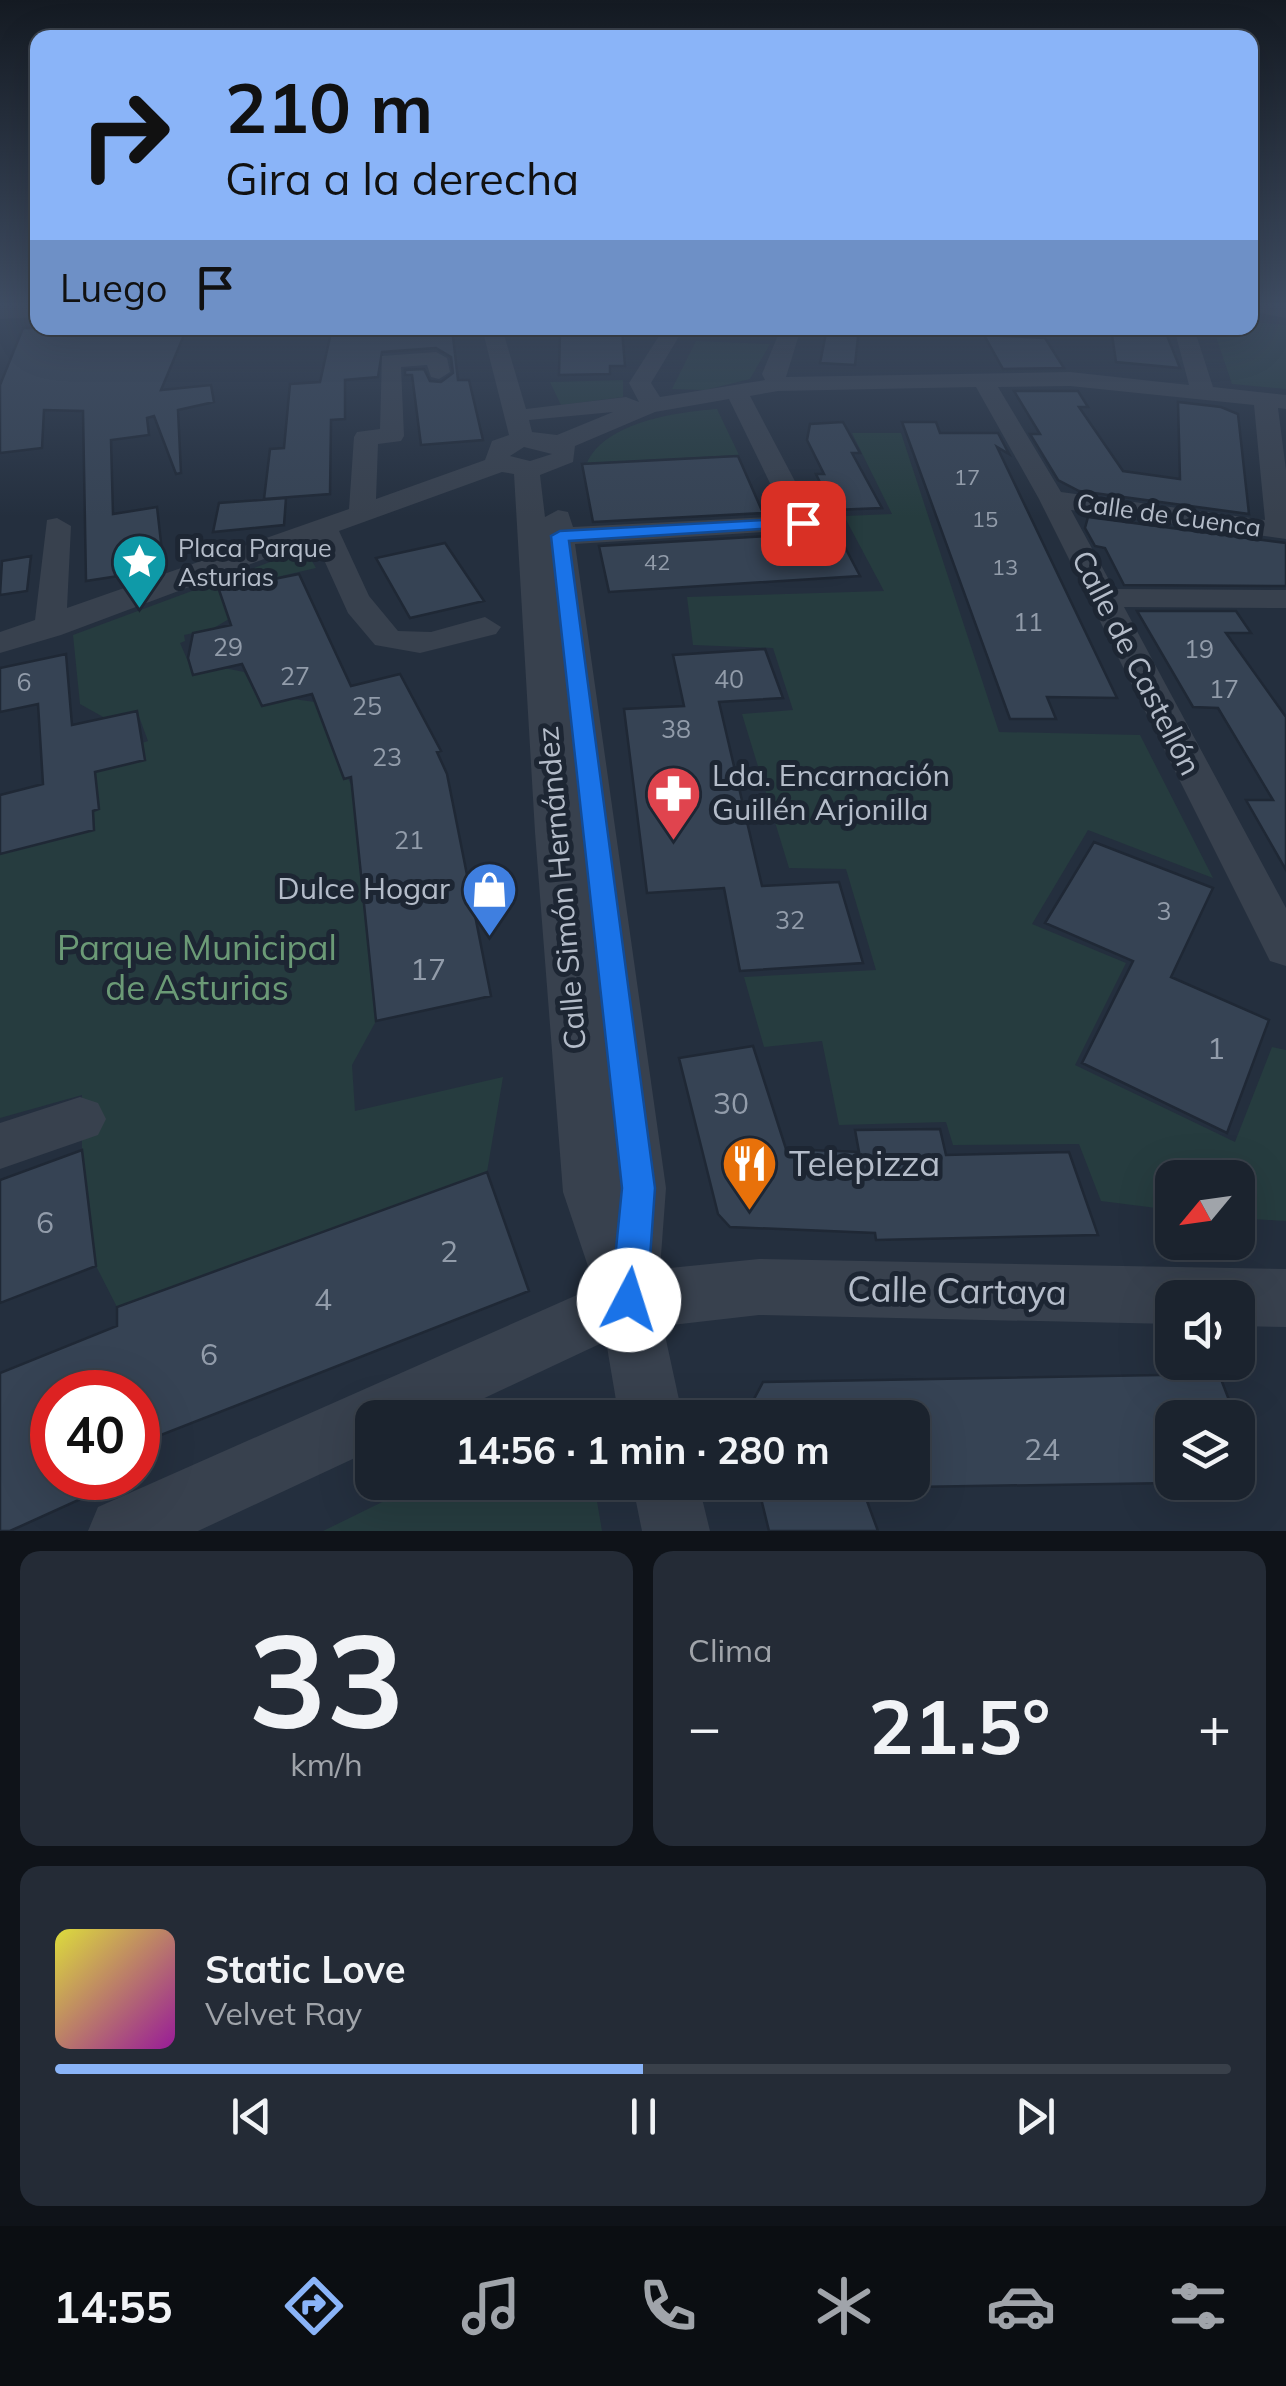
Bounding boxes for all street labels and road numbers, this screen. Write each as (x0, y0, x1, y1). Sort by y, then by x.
street label: Calle de Cuenca (1075, 486, 1263, 543)
street label: Calle de Castellón (1064, 544, 1210, 781)
street label: Calle Simón Hernández (528, 725, 594, 1051)
street label: Calle Cartaya (847, 1266, 1067, 1314)

